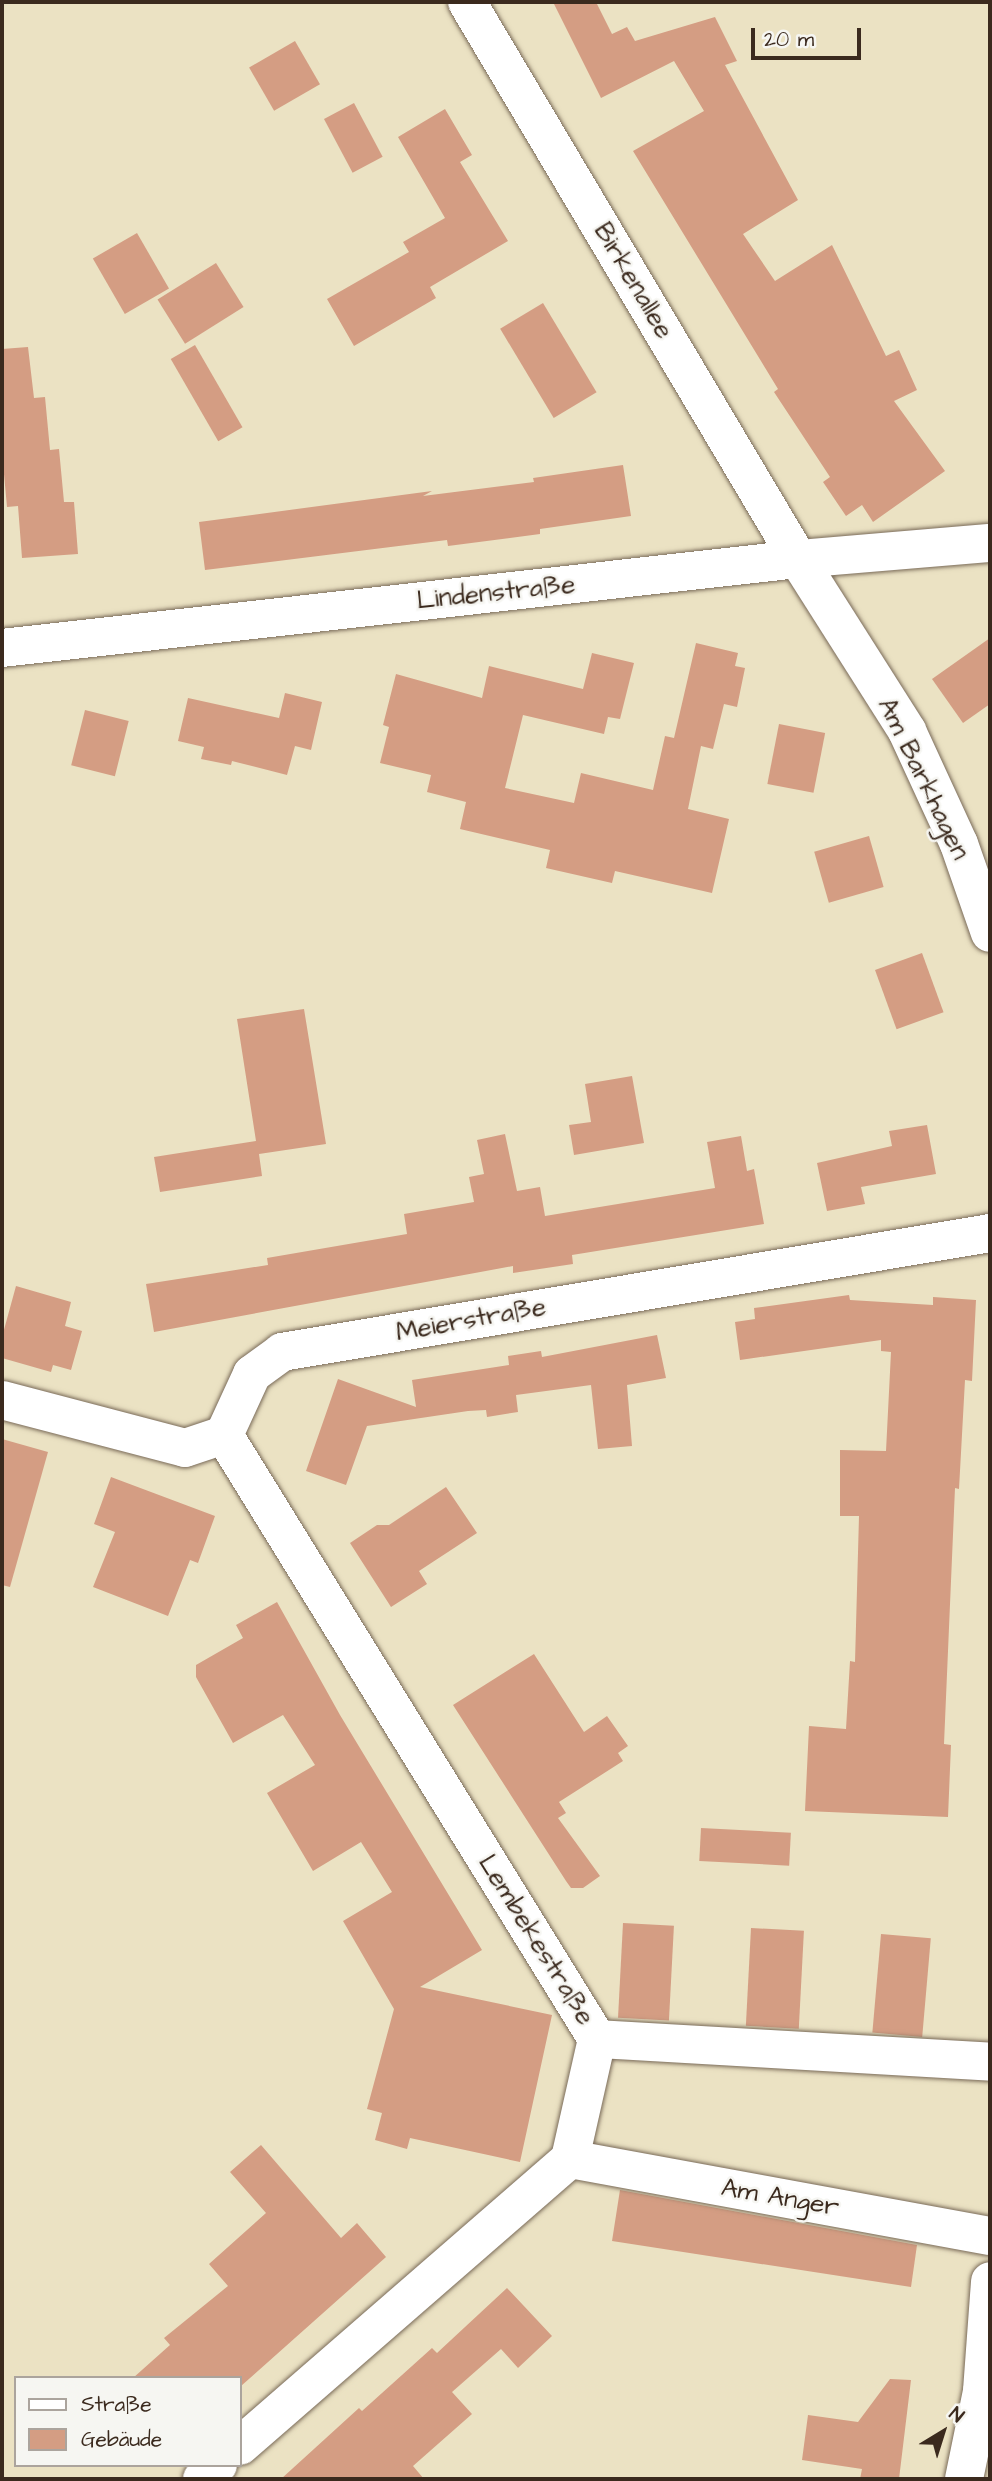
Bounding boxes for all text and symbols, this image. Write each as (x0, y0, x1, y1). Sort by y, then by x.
scale bar (754, 14, 864, 58)
text: 20 m (764, 25, 814, 54)
street label: Birkenallee (586, 218, 680, 344)
street label: Lindenstraße (415, 569, 577, 617)
street label: Am Barkhagen (870, 693, 976, 865)
street label: Meierstraße (394, 1291, 548, 1349)
street label: Lembekestraße (471, 1849, 601, 2031)
street label: Am Anger (719, 2172, 841, 2224)
legend (14, 2376, 242, 2467)
text: Straße (81, 2390, 152, 2419)
north arrow (908, 2397, 978, 2467)
text: N (943, 2401, 969, 2429)
text: Gebäude (81, 2425, 162, 2454)

